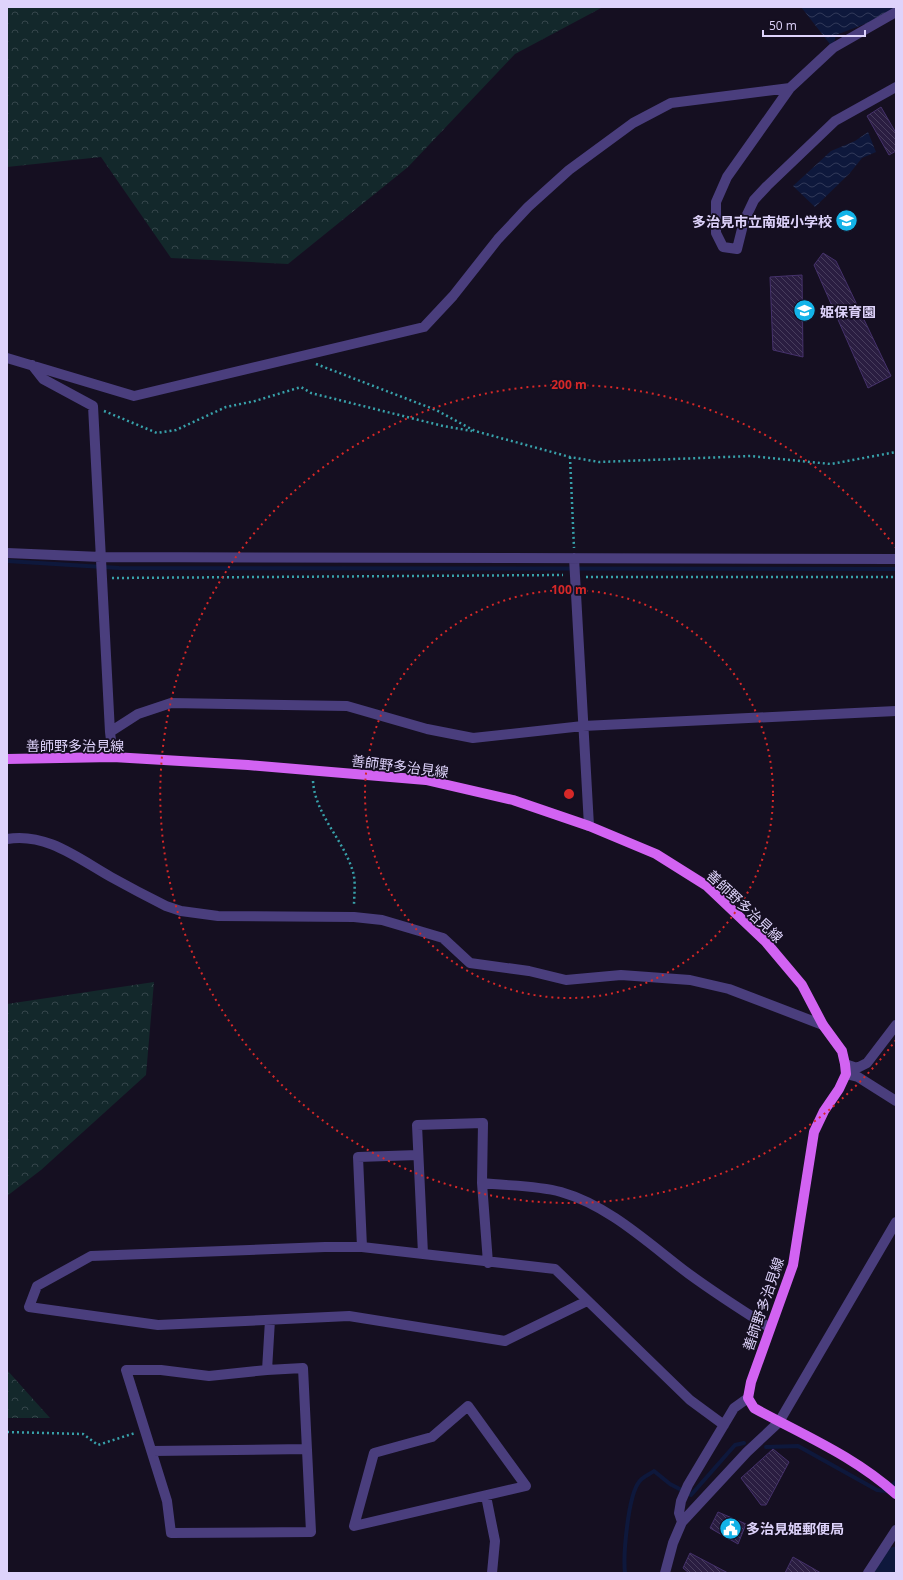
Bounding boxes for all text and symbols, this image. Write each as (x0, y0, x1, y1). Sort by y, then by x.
scale bar (763, 12, 865, 38)
text: 50 m (769, 17, 797, 34)
school or university icon: 多治見市立南姫小学校 (834, 208, 860, 234)
place label: 多治見市立南姫小学校 (692, 212, 832, 231)
school or university icon: 姫保育園 (791, 298, 817, 324)
place label: 姫保育園 (820, 302, 876, 321)
text: 200 m (551, 376, 587, 393)
text: 100 m (551, 581, 587, 598)
street label: 善師野多治見線 (26, 736, 124, 755)
street label: 善師野多治見線 (350, 751, 450, 781)
centre of rings (562, 787, 576, 801)
street label: 善師野多治見線 (703, 866, 787, 946)
street label: 善師野多治見線 (738, 1255, 788, 1353)
public building icon: 多治見姫郵便局 (718, 1515, 744, 1541)
place label: 多治見姫郵便局 (746, 1519, 844, 1538)

